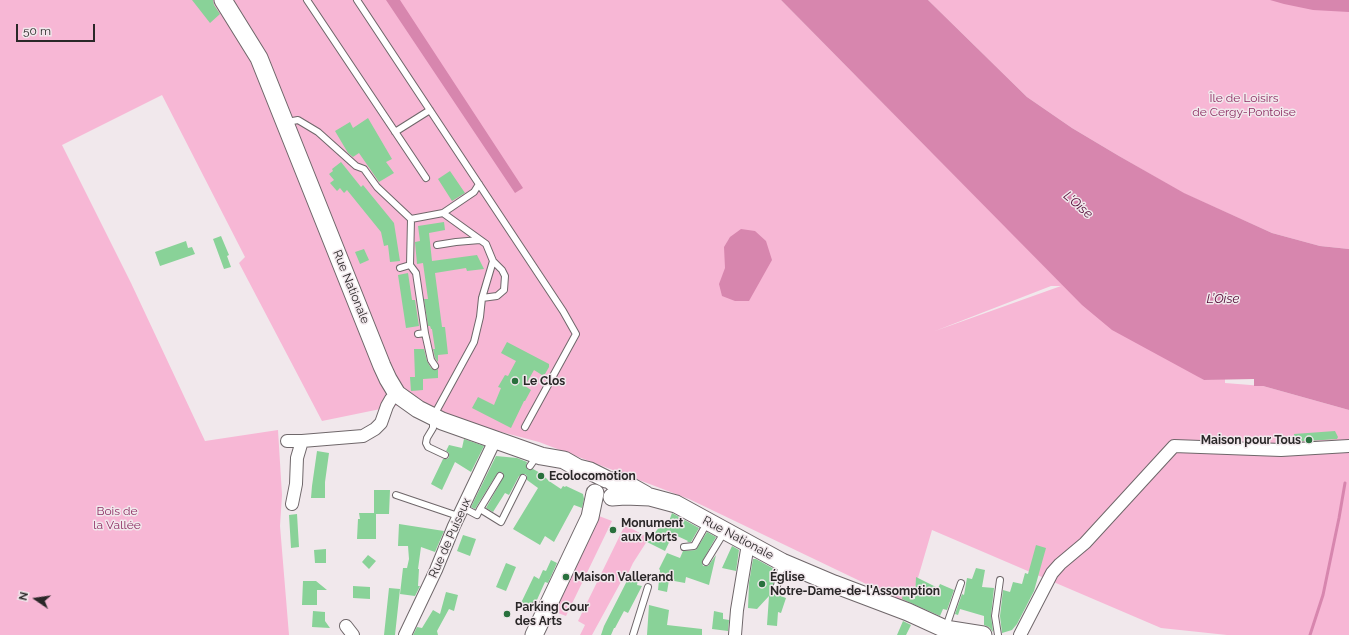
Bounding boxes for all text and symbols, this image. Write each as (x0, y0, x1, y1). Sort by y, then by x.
scale bar (18, 16, 97, 42)
text: 50 m (23, 24, 51, 38)
park label: Île de Loisirs de Cergy-Pontoise (1192, 91, 1296, 119)
water label: L'Oise (1060, 188, 1096, 222)
street label: Rue Nationale (330, 248, 372, 326)
water label: L’Oise (1207, 291, 1239, 307)
place label: Le Clos (523, 374, 565, 388)
marker: Le Clos (510, 376, 520, 386)
place label: Maison pour Tous (1201, 433, 1301, 447)
marker: Maison pour Tous (1304, 435, 1314, 445)
place label: Ecolocomotion (549, 469, 636, 483)
marker: Ecolocomotion (536, 471, 546, 481)
street label: Rue de Puiseux (426, 496, 474, 580)
park label: Bois de la Vallée (93, 504, 141, 532)
street label: Rue Nationale (700, 513, 776, 563)
place label: Monument aux Morts (621, 516, 683, 544)
marker: Monument aux Morts (608, 525, 618, 535)
place label: Maison Vallerand (574, 570, 673, 584)
place label: Église Notre-Dame-de-l'Assomption (770, 570, 940, 598)
marker: Maison Vallerand (561, 572, 571, 582)
north arrow (16, 579, 56, 619)
marker: Église Notre-Dame-de-l'Assomption (757, 579, 767, 589)
text: N (17, 591, 31, 602)
place label: Parking Cour des Arts (515, 600, 589, 628)
marker: Parking Cour des Arts (502, 609, 512, 619)

